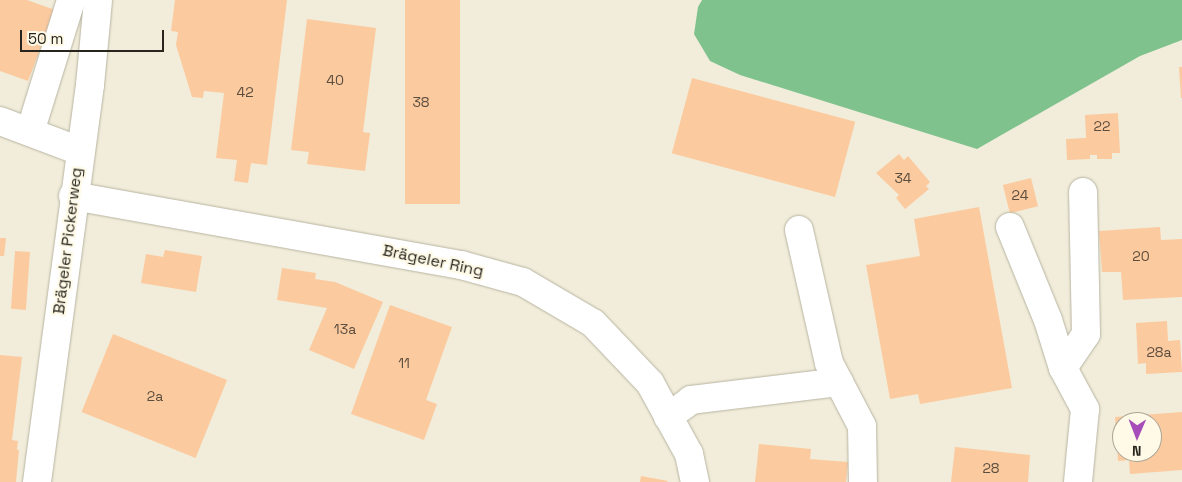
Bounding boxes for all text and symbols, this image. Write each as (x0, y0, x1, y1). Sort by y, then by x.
scale bar (22, 20, 166, 52)
text: 50 m (28, 29, 63, 48)
house number: 40 (326, 72, 344, 88)
house number: 42 (236, 84, 254, 100)
house number: 38 (412, 94, 430, 110)
house number: 22 (1094, 118, 1110, 134)
street label: Brägeler Pickerweg (49, 166, 87, 316)
house number: 34 (894, 170, 912, 186)
house number: 24 (1012, 187, 1028, 203)
street label: Brägeler Ring (381, 241, 485, 281)
house number: 20 (1132, 248, 1150, 264)
house number: 13a (334, 321, 356, 337)
house number: 28a (1146, 344, 1172, 360)
house number: 11 (398, 355, 410, 371)
house number: 2a (147, 388, 163, 404)
north arrow (1112, 412, 1162, 462)
text: N (1132, 442, 1142, 460)
house number: 28 (982, 460, 1000, 476)

